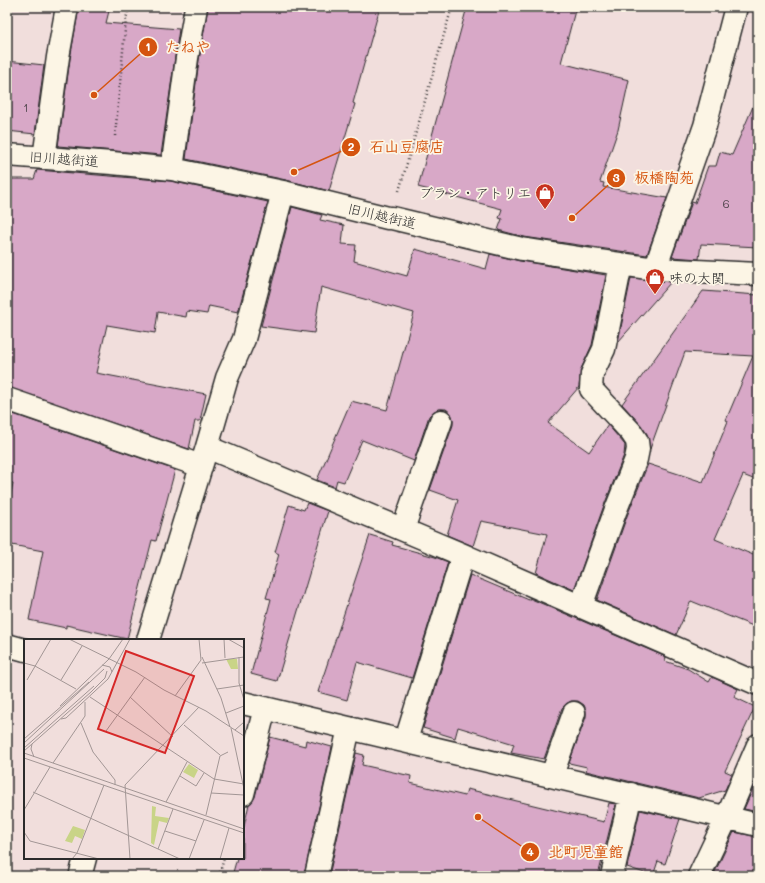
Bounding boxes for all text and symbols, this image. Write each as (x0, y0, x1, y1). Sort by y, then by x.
callout: たねや (138, 33, 219, 60)
text: たねや (165, 36, 211, 56)
text: 1 (145, 38, 151, 54)
house number: 1 (23, 99, 29, 115)
callout: 石山豆腐店 (341, 133, 452, 160)
text: 石山豆腐店 (369, 136, 445, 156)
text: 2 (348, 138, 355, 154)
street label: 旧川越街道 (28, 147, 100, 170)
callout: 板橋陶苑 (606, 165, 702, 192)
text: 板橋陶苑 (634, 167, 694, 187)
text: 3 (612, 169, 620, 185)
shop icon: ブラン・アトリエ (534, 182, 556, 210)
place label: ブラン・アトリエ (419, 183, 531, 202)
house number: 6 (722, 195, 730, 211)
street label: 旧川越街道 (346, 198, 418, 233)
shop icon: 味の大関 (644, 267, 666, 295)
place label: 味の大関 (669, 268, 725, 287)
inset map (24, 639, 244, 859)
callout: 北町児童館 (520, 838, 631, 865)
text: 北町児童館 (548, 841, 624, 861)
text: 4 (526, 843, 534, 859)

